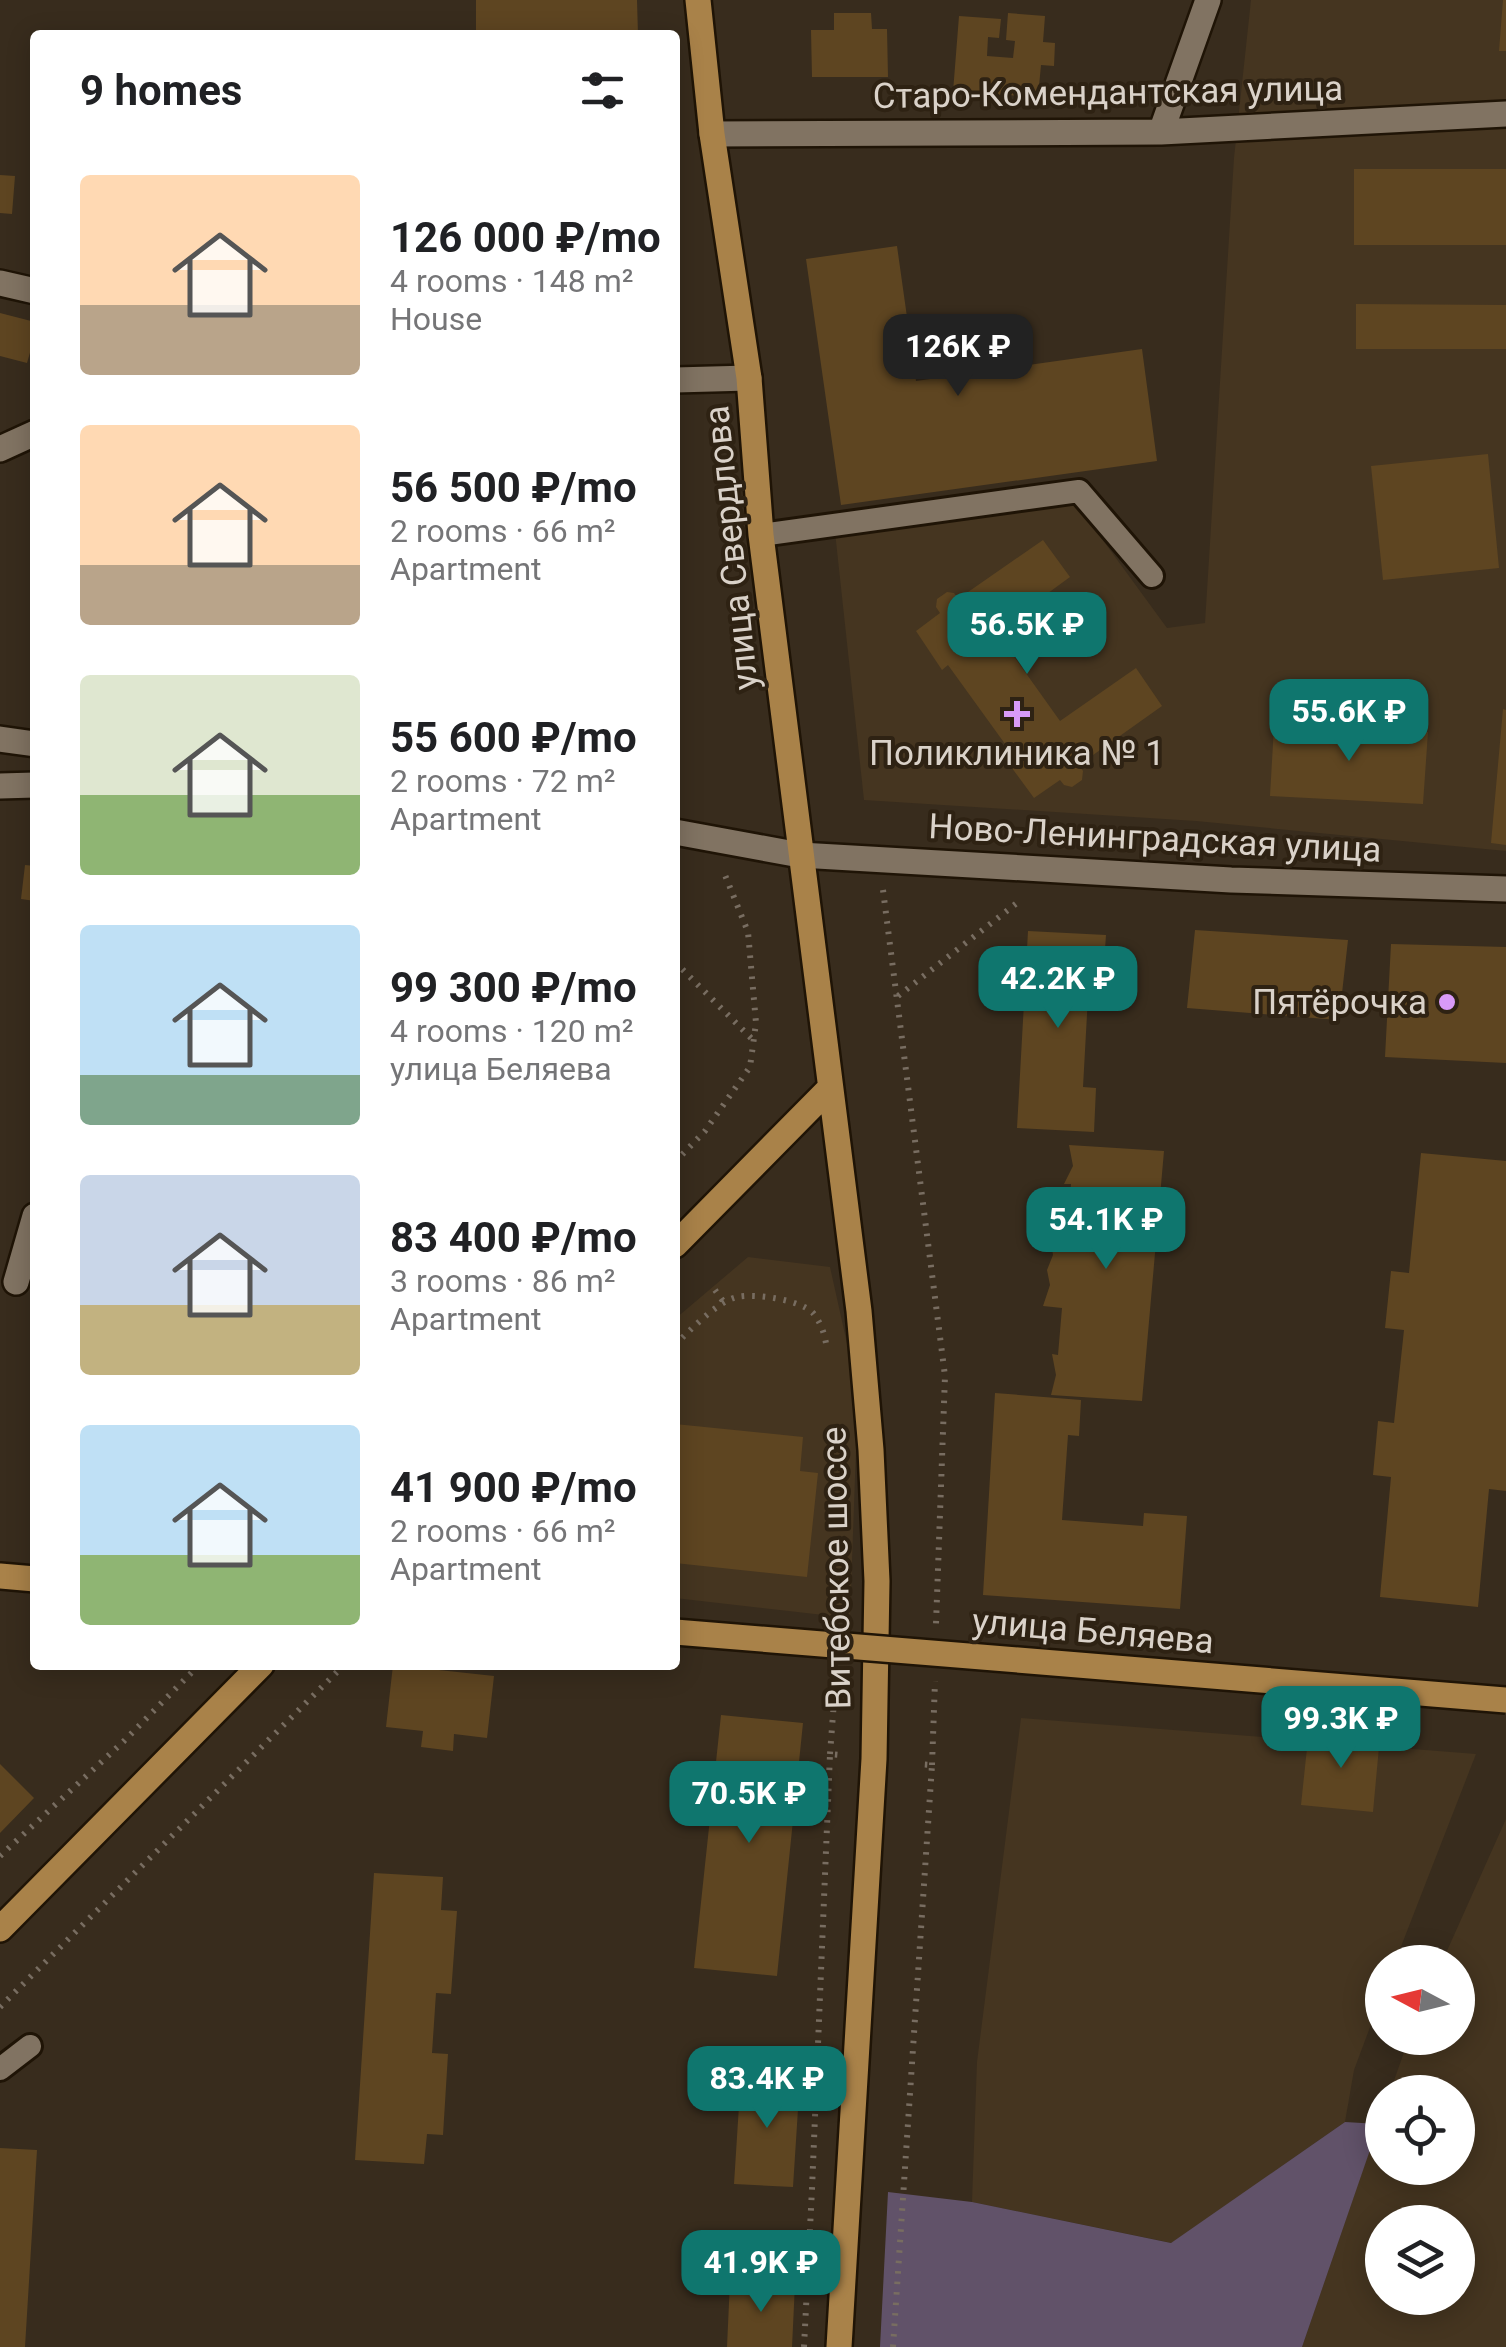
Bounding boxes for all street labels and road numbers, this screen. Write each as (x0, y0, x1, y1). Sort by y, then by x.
street label: Старо-Комендантская улица (872, 68, 1344, 117)
street label: улица Свердлова (696, 404, 767, 692)
street label: Ново-Ленинградская улица (928, 806, 1382, 871)
street label: Витебское шоссе (814, 1426, 859, 1710)
street label: улица Беляева (970, 1601, 1216, 1662)

